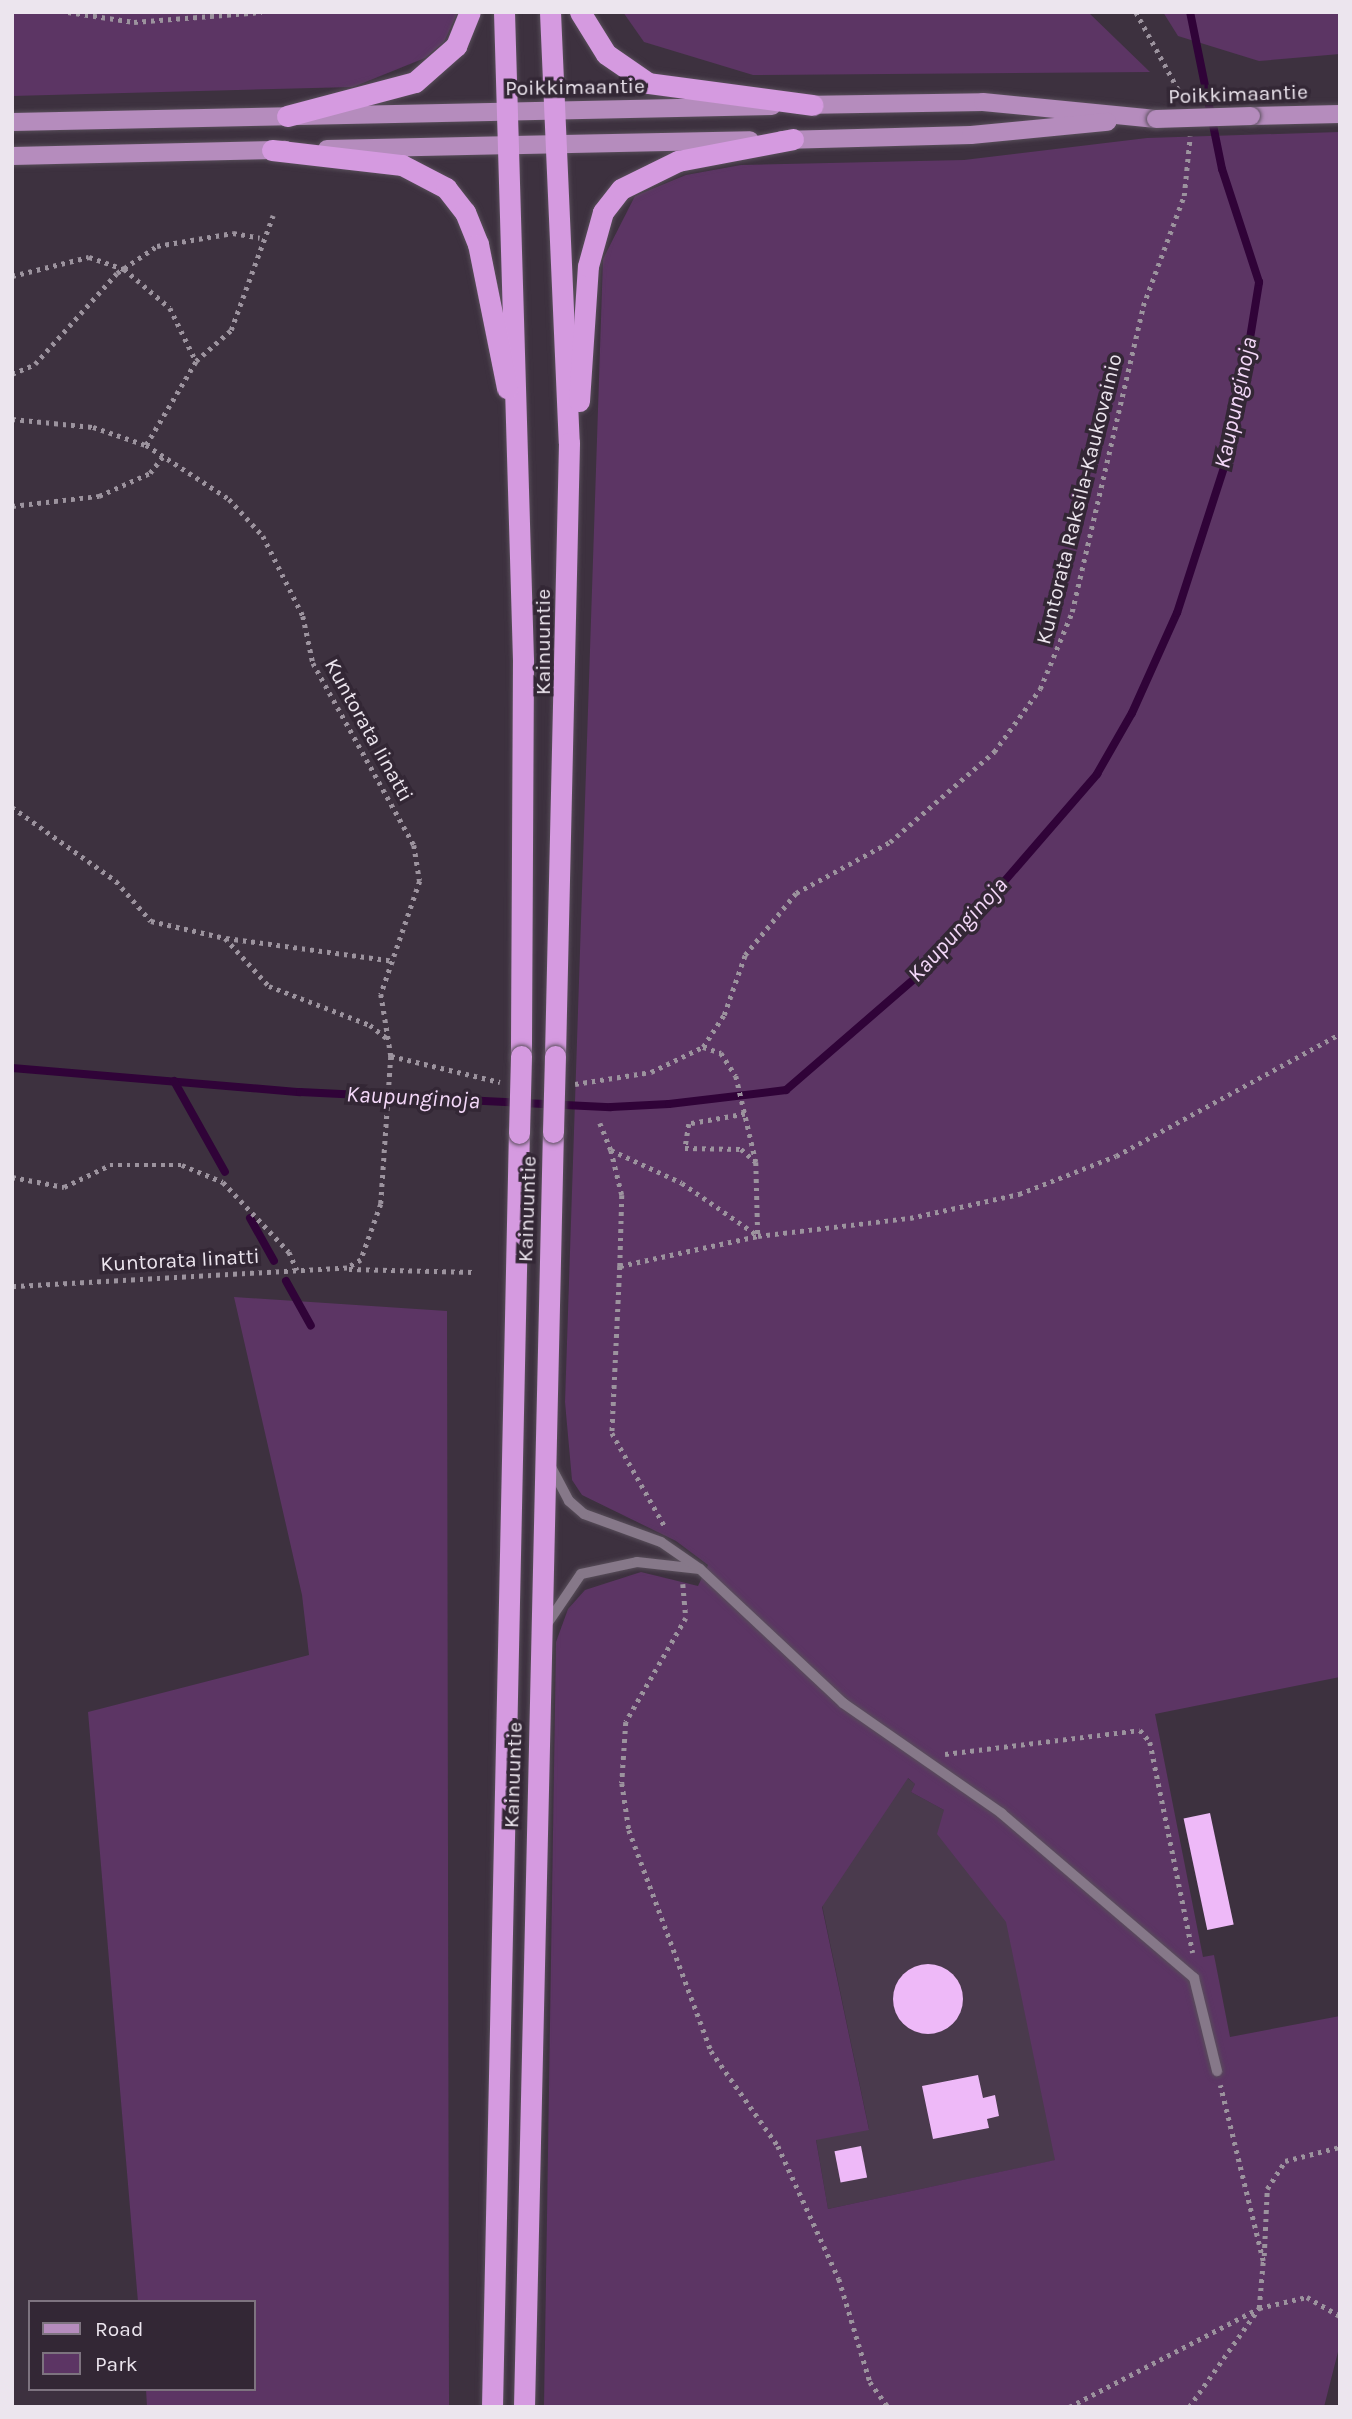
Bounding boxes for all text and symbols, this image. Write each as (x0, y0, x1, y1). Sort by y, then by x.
street label: Poikkimaantie (505, 73, 645, 101)
street label: Poikkimaantie (1168, 79, 1308, 109)
water label: Kaupunginoja (1209, 335, 1263, 471)
street label: Kuntorata Raksila-Kaukovainio (1031, 351, 1127, 647)
street label: Kainuuntie (530, 589, 556, 695)
street label: Kuntorata Iinatti (319, 654, 419, 806)
water label: Kaupunginoja (902, 872, 1014, 988)
water label: Kaupunginoja (345, 1081, 481, 1115)
street label: Kainuuntie (513, 1155, 541, 1263)
street label: Kuntorata Iinatti (100, 1243, 260, 1277)
street label: Kainuuntie (499, 1721, 527, 1829)
legend (28, 2300, 256, 2391)
text: Road (95, 2317, 143, 2341)
text: Park (95, 2352, 138, 2376)

